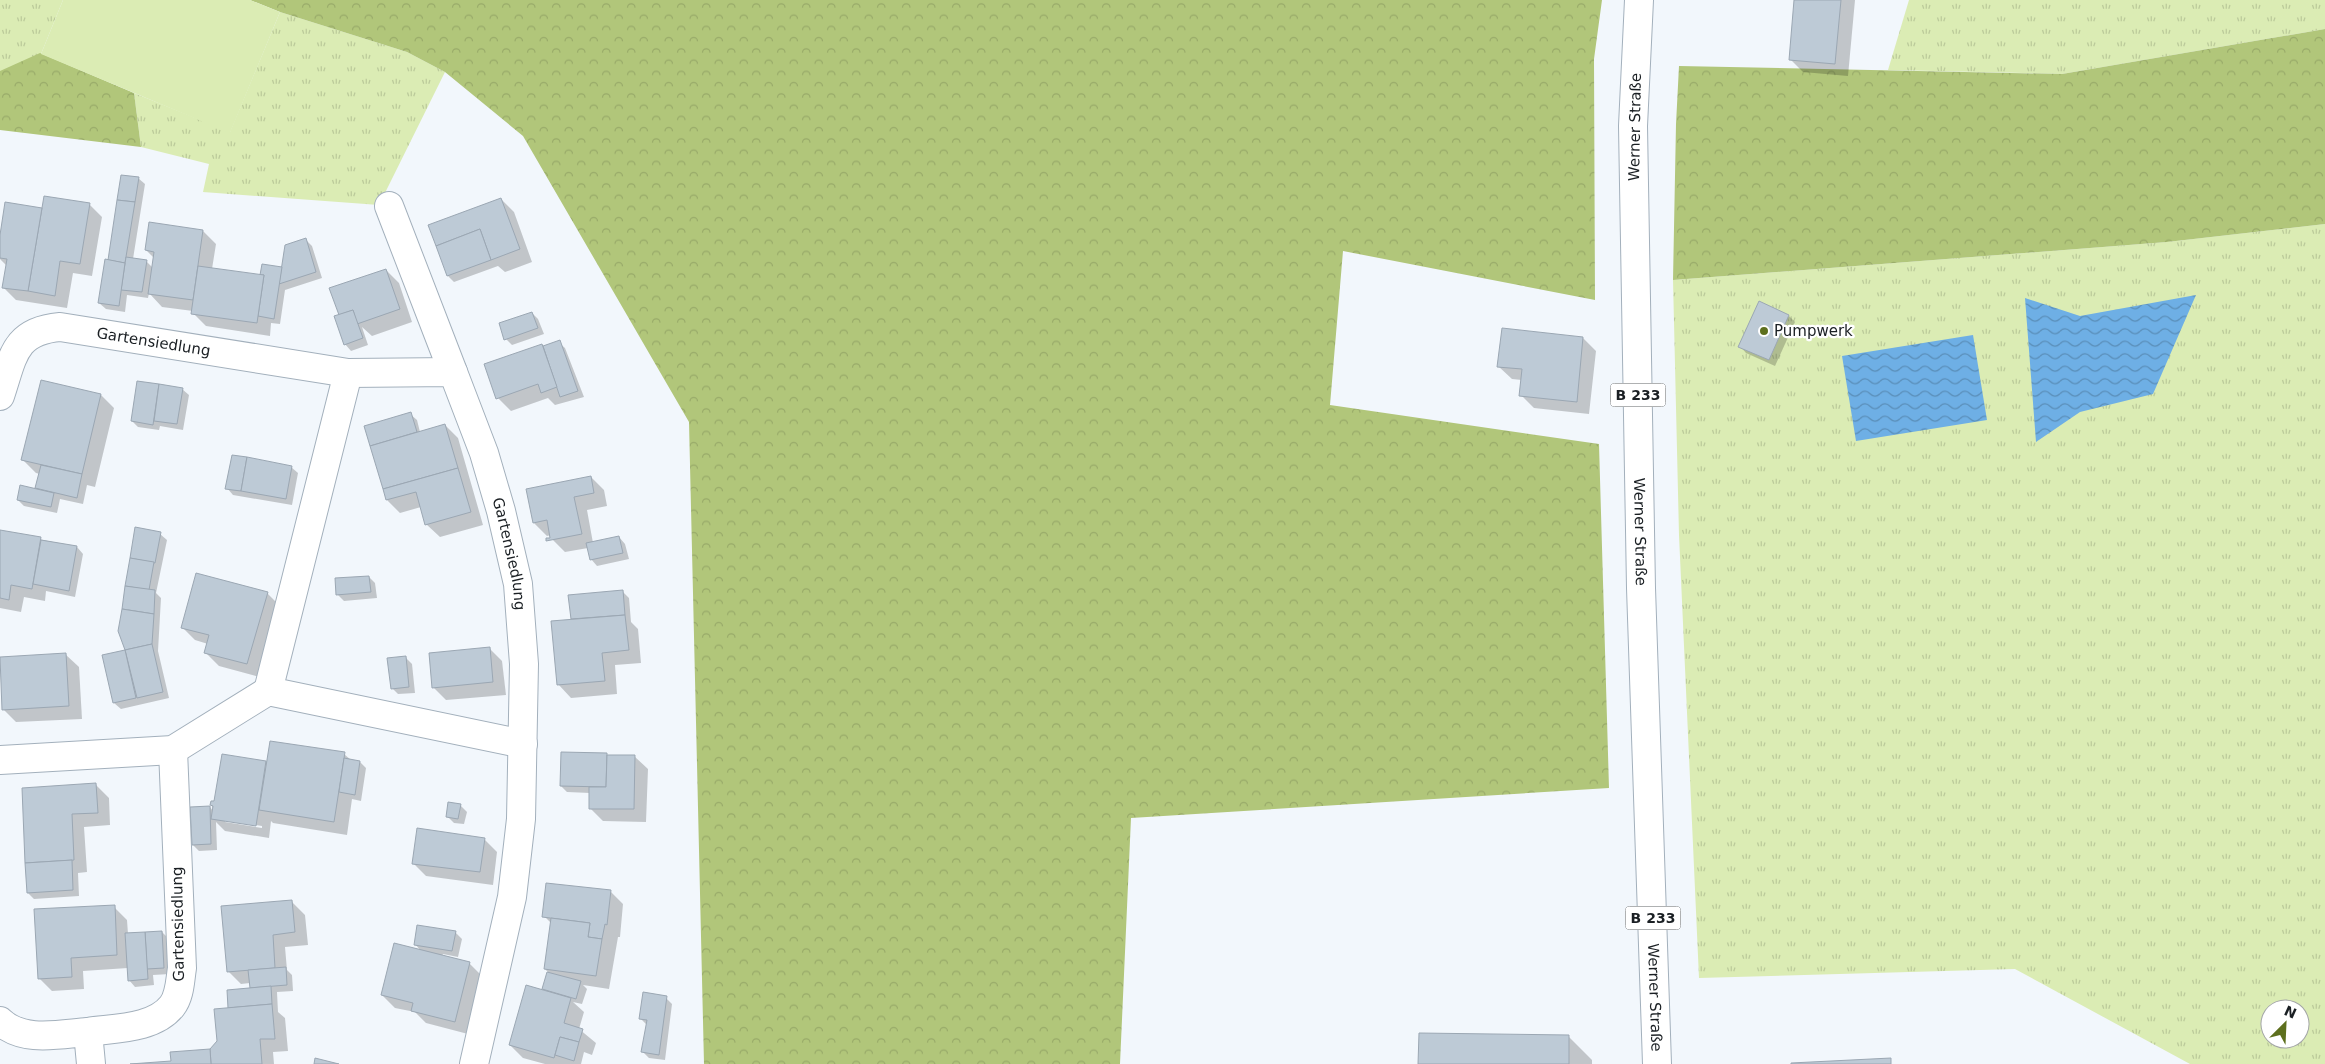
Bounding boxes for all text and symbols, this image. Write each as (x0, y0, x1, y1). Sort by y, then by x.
street label: Werner Straße (1625, 73, 1645, 181)
place label: Pumpwerk (1774, 322, 1853, 340)
street label: Gartensiedlung (95, 324, 212, 360)
marker: Pumpwerk (1758, 325, 1770, 337)
road number: B 233 (1610, 384, 1666, 406)
street label: Werner Straße (1630, 478, 1650, 586)
street label: Gartensiedlung (489, 495, 529, 611)
street label: Gartensiedlung (168, 866, 188, 982)
road number: B 233 (1626, 906, 1680, 930)
street label: Werner Straße (1644, 943, 1666, 1052)
north arrow (2260, 999, 2310, 1049)
text: N (2282, 1002, 2299, 1022)

